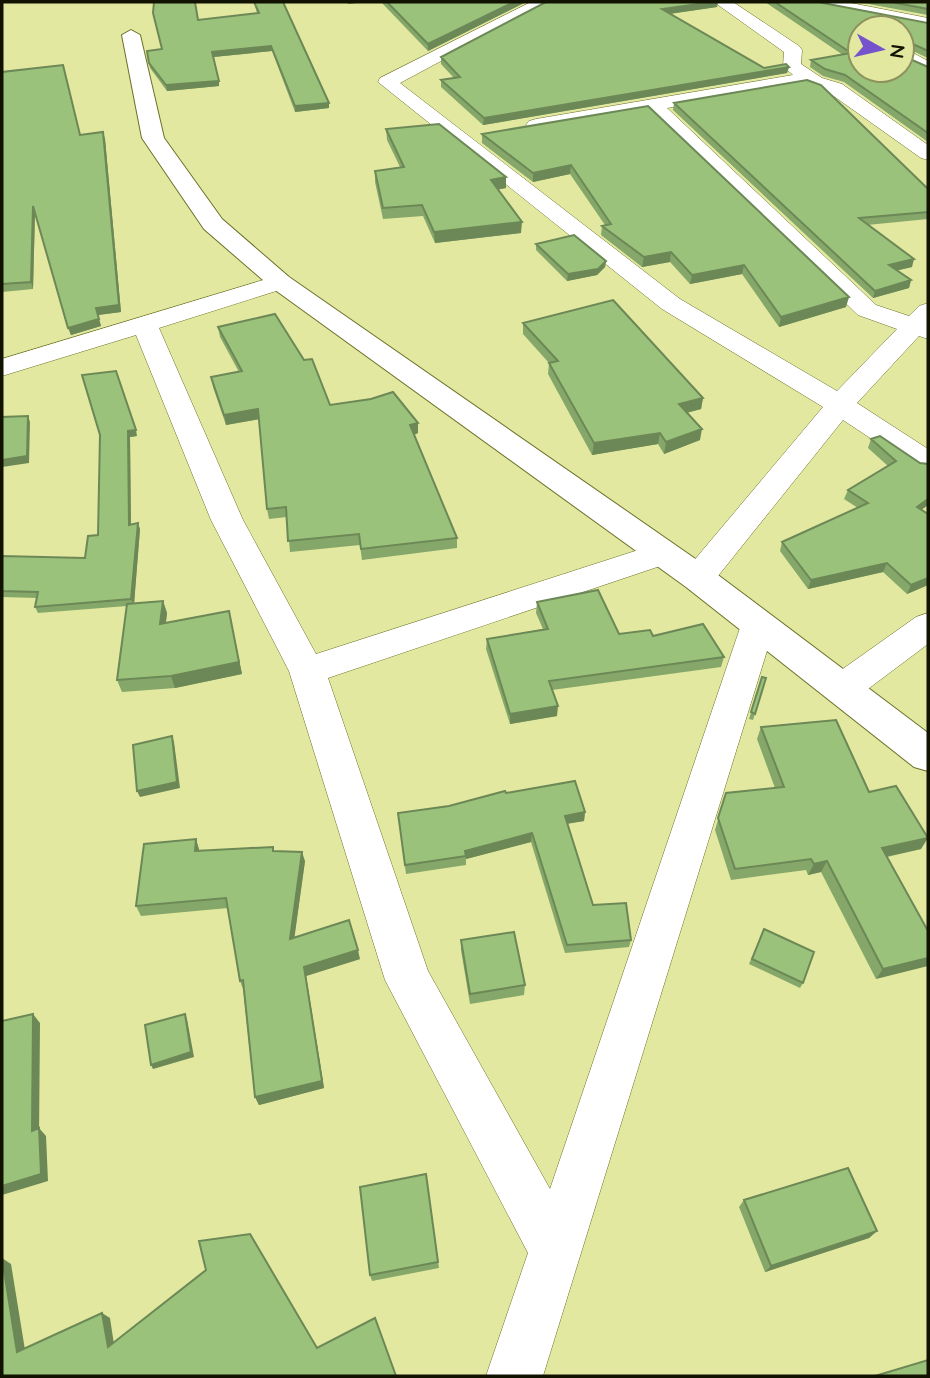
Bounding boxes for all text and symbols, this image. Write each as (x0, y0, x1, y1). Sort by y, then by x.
north arrow (846, 14, 916, 84)
text: N (885, 43, 911, 60)

